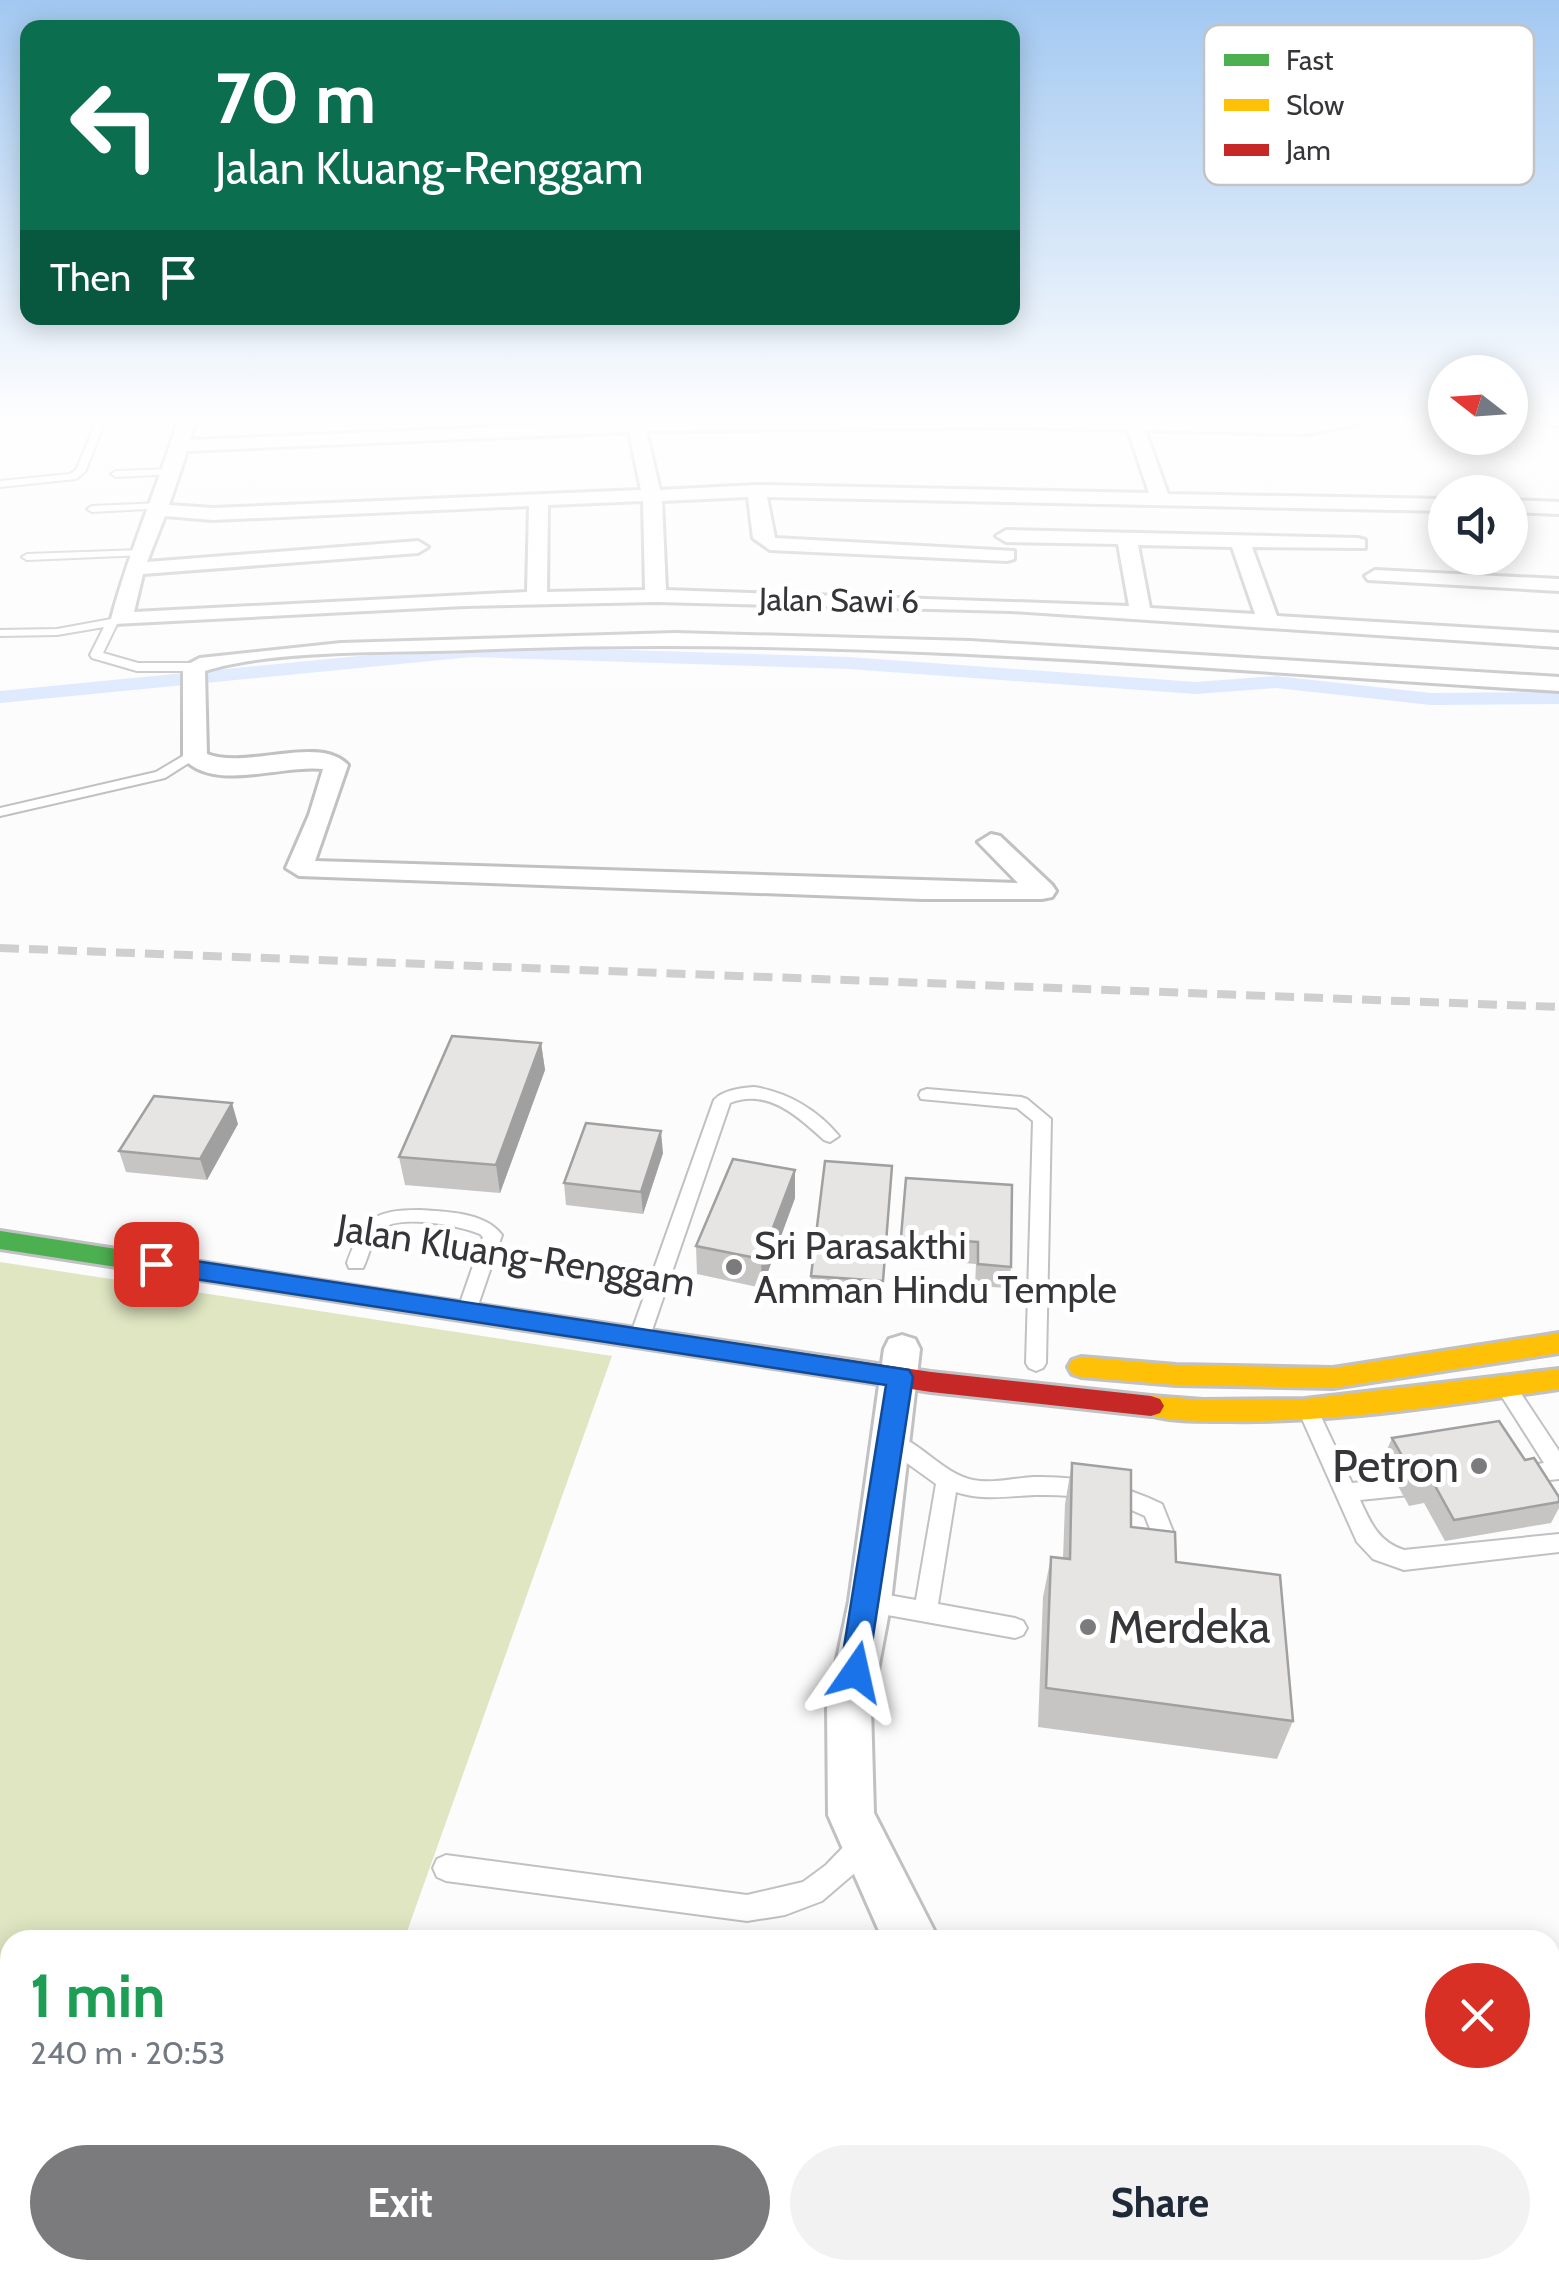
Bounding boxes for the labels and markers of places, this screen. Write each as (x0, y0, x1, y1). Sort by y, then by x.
pin (114, 1222, 199, 1307)
place label: Sri Parasakthi Amman Hindu Temple (754, 1222, 1117, 1313)
marker: Sri Parasakthi Amman Hindu Temple (723, 1256, 745, 1278)
place label: Petron (1332, 1439, 1459, 1493)
marker: Petron (1468, 1455, 1490, 1477)
place label: Merdeka (1108, 1600, 1271, 1654)
marker: Merdeka (1077, 1616, 1099, 1638)

